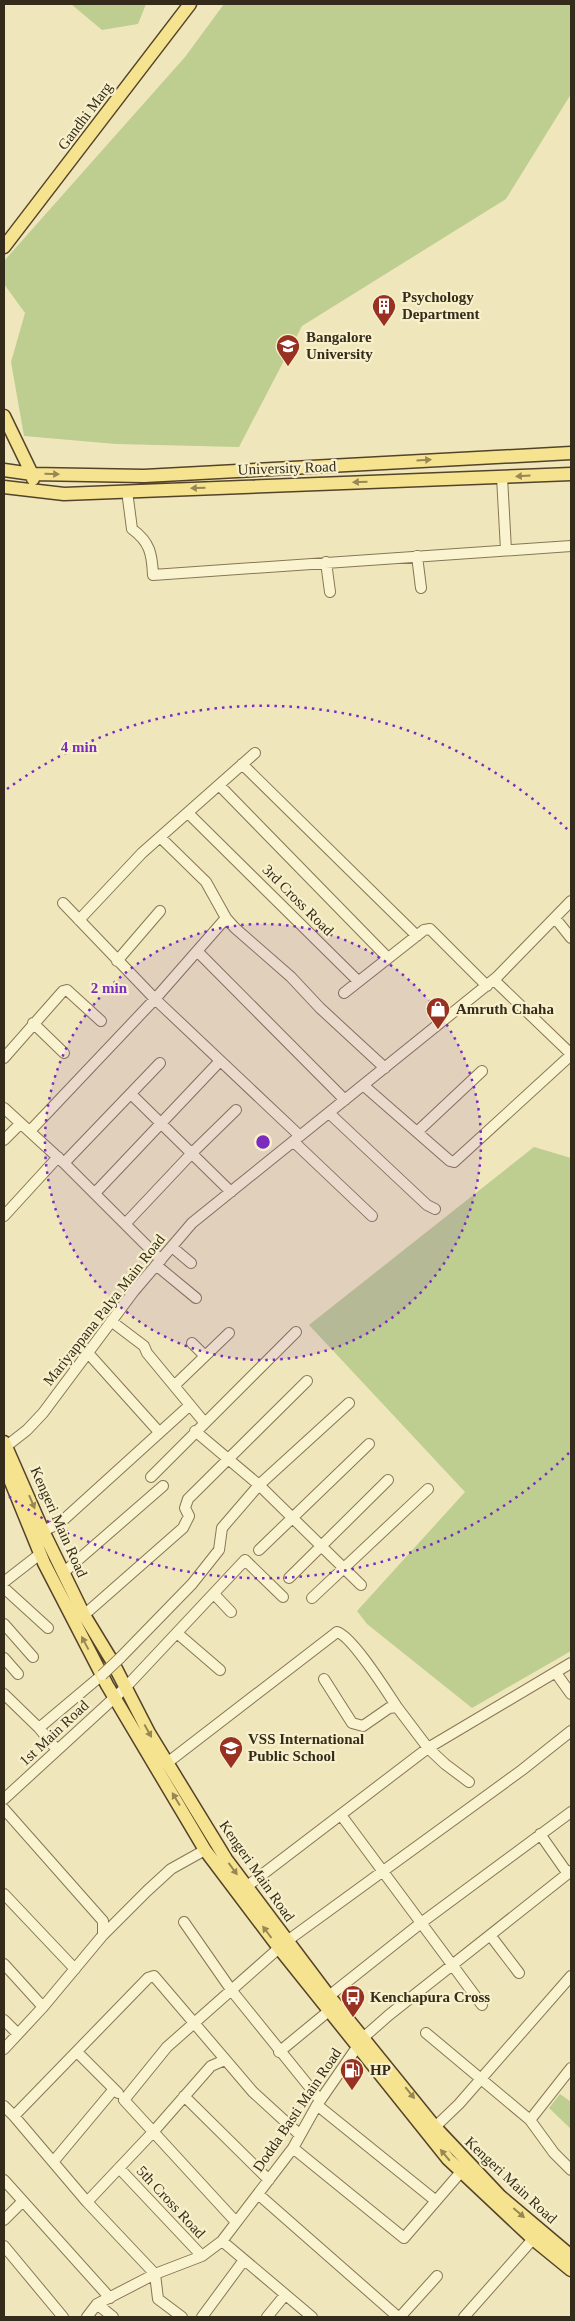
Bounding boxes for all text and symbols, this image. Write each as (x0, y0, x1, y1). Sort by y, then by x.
street label: Gandhi Marg (54, 79, 116, 153)
place label: Psychology Department (402, 289, 479, 322)
building icon: Psychology Department (371, 293, 397, 327)
place label: Bangalore University (306, 329, 373, 362)
school or university icon: Bangalore University (275, 333, 301, 367)
one-way arrow (417, 456, 433, 464)
street label: University Road (237, 458, 337, 478)
one-way arrow (45, 470, 61, 478)
one-way arrow (514, 472, 530, 480)
one-way arrow (352, 478, 368, 486)
one-way arrow (190, 484, 206, 492)
text: 4 min (61, 739, 98, 755)
street label: 3rd Cross Road (259, 861, 337, 939)
text: 2 min (91, 980, 128, 996)
shop icon: Amruth Chaha (425, 996, 451, 1030)
place label: Amruth Chaha (456, 1001, 554, 1017)
centre of rings (254, 1133, 272, 1151)
street label: Mariyappana Palya Main Road (40, 1231, 168, 1389)
street label: Kengeri Main Road (27, 1464, 91, 1580)
one-way arrow (28, 1495, 36, 1509)
one-way arrow (81, 1636, 89, 1650)
street label: 1st Main Road (16, 1697, 92, 1769)
one-way arrow (144, 1724, 152, 1739)
place label: VSS International Public School (248, 1731, 364, 1764)
school or university icon: VSS International Public School (218, 1735, 244, 1769)
one-way arrow (171, 1792, 180, 1805)
street label: Kengeri Main Road (216, 1818, 298, 1925)
one-way arrow (228, 1862, 239, 1875)
one-way arrow (262, 1925, 272, 1939)
bus stop icon: Kenchapura Cross (340, 1984, 366, 2018)
place label: Kenchapura Cross (370, 1989, 490, 2005)
street label: Dodda Basti Main Road (250, 2045, 345, 2175)
fuel station icon: HP (339, 2057, 365, 2091)
place label: HP (370, 2062, 391, 2078)
one-way arrow (404, 2086, 415, 2099)
street label: Kengeri Main Road (462, 2134, 560, 2227)
one-way arrow (439, 2149, 450, 2162)
street label: 5th Cross Road (134, 2163, 209, 2242)
one-way arrow (513, 2207, 526, 2218)

